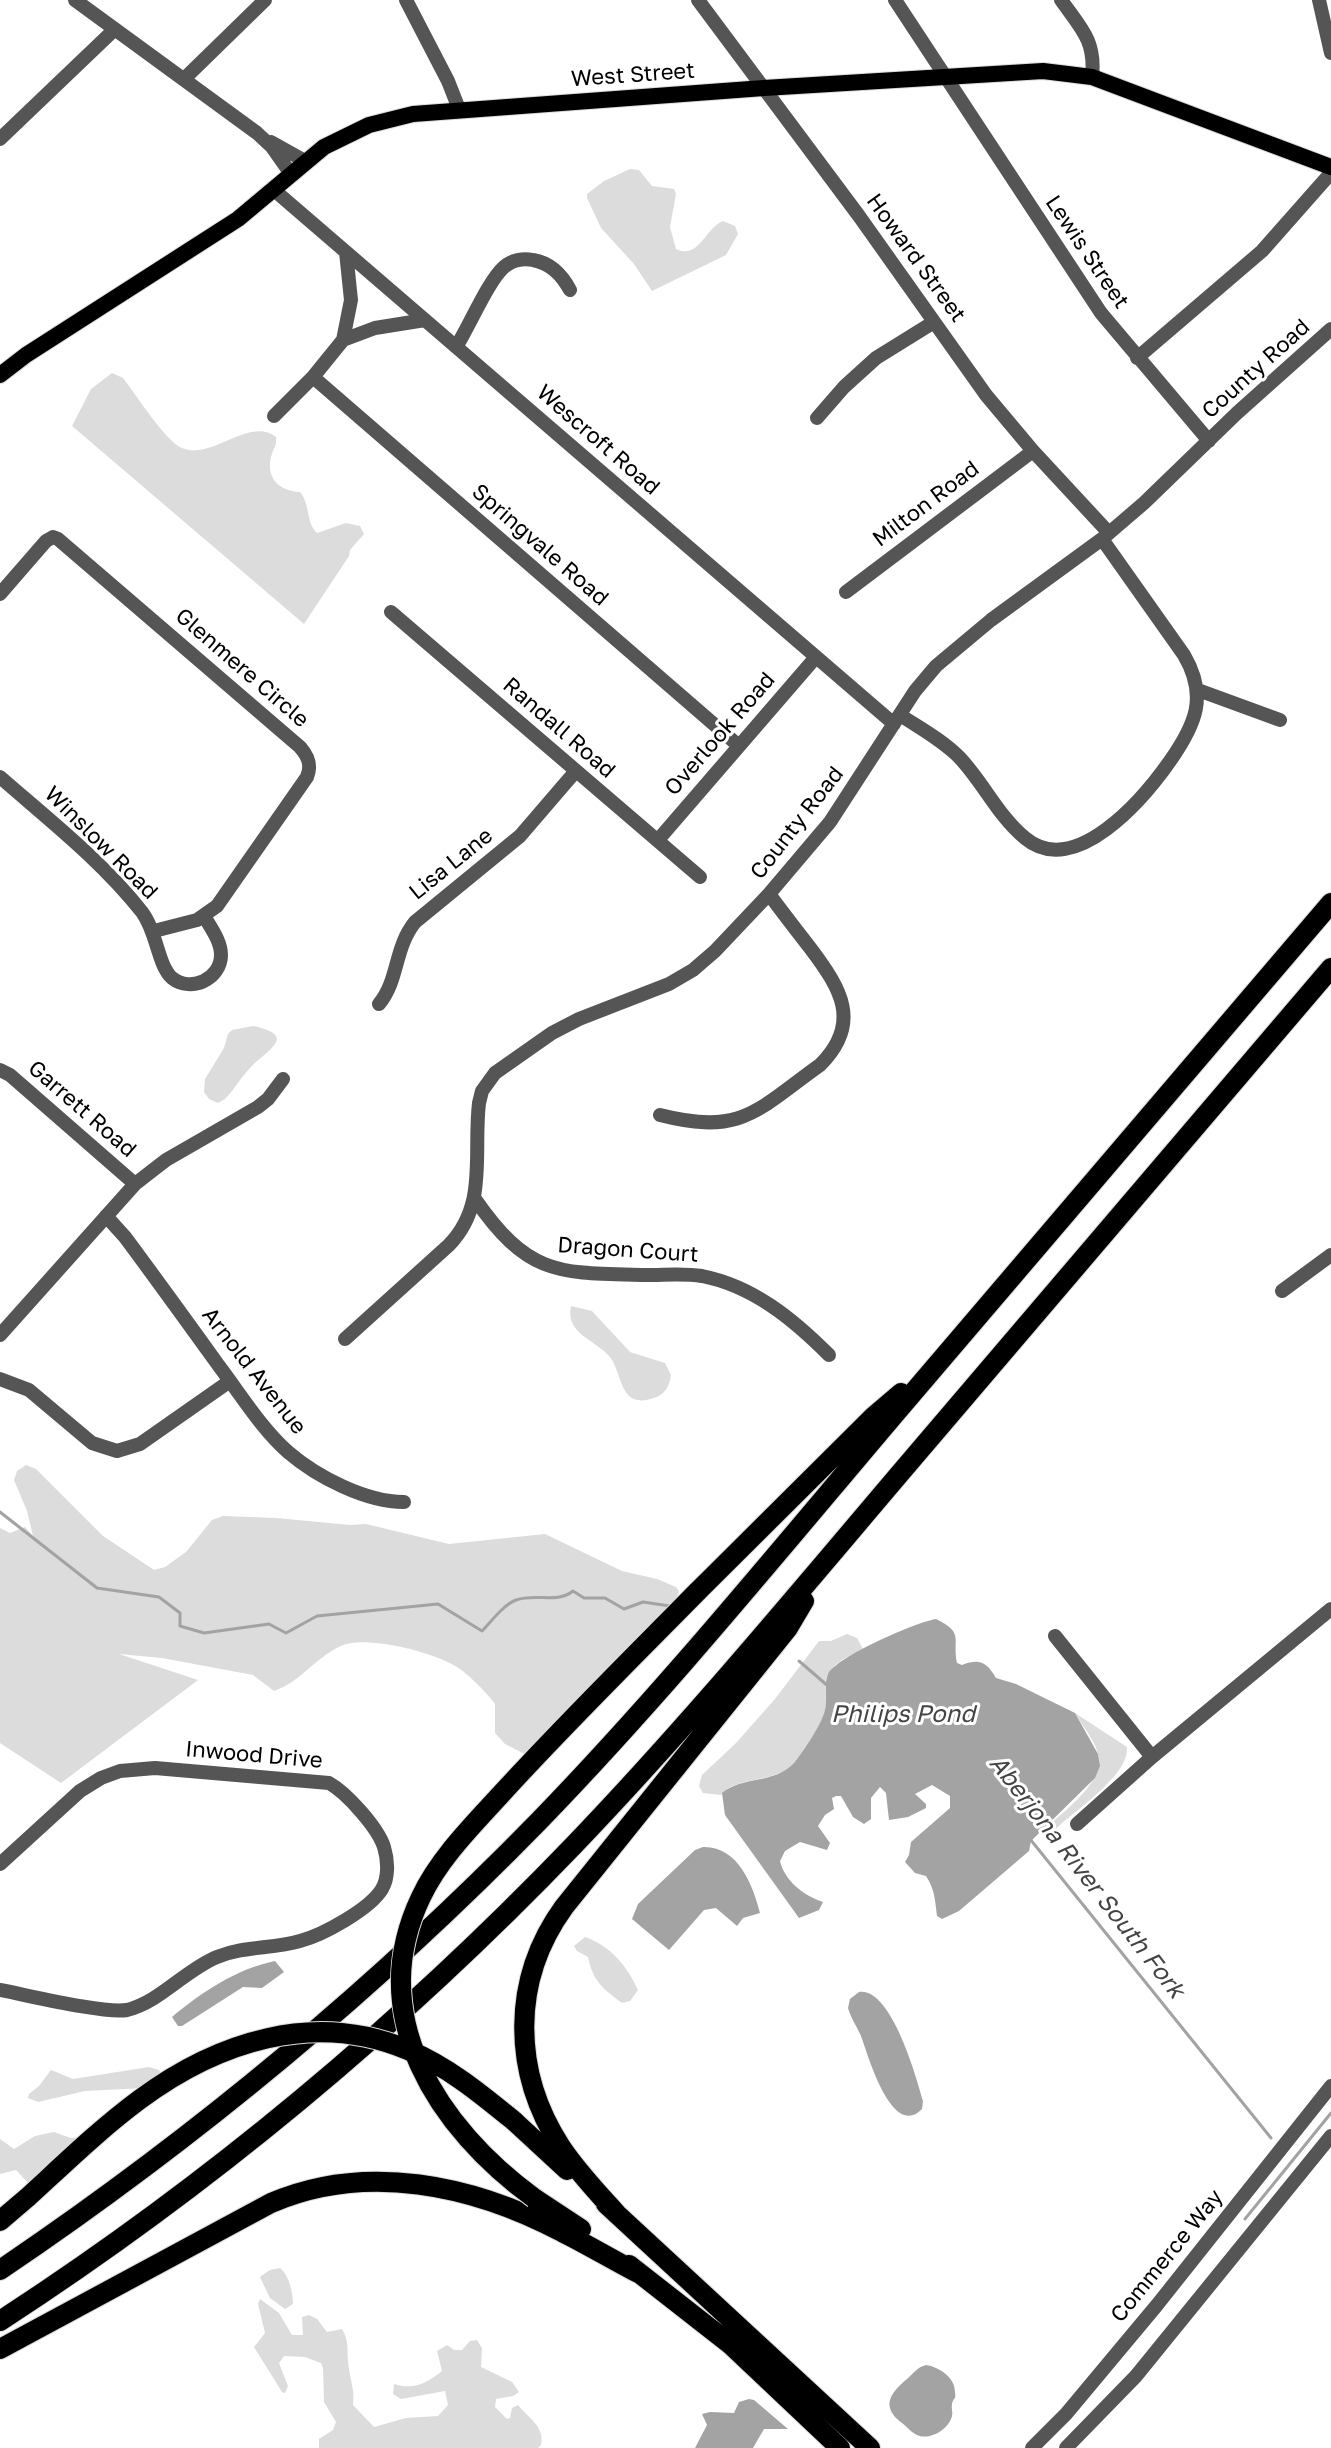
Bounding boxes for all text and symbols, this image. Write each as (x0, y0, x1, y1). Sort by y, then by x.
street label: West Street (570, 58, 696, 92)
street label: Howard Street (861, 189, 971, 327)
street label: Lewis Street (1039, 190, 1135, 314)
street label: County Road (1197, 314, 1315, 424)
street label: Wescroft Road (531, 379, 665, 501)
street label: Milton Road (868, 455, 984, 553)
street label: Springvale Road (466, 479, 614, 611)
street label: Glenmere Circle (170, 603, 314, 733)
street label: Overlook Road (659, 667, 781, 801)
street label: Randall Road (497, 672, 621, 784)
street label: County Road (745, 761, 849, 885)
street label: Winslow Road (39, 781, 163, 905)
street label: Lisa Lane (404, 822, 498, 906)
street label: Garrett Road (23, 1055, 141, 1163)
street label: Dragon Court (557, 1232, 699, 1268)
street label: Arnold Avenue (196, 1302, 312, 1440)
water label: Philips Pond (831, 1700, 975, 1728)
street label: Inwood Drive (184, 1736, 324, 1774)
water label: Aberjona River South Fork (983, 1750, 1191, 2004)
street label: Commerce Way (1105, 2184, 1229, 2328)

